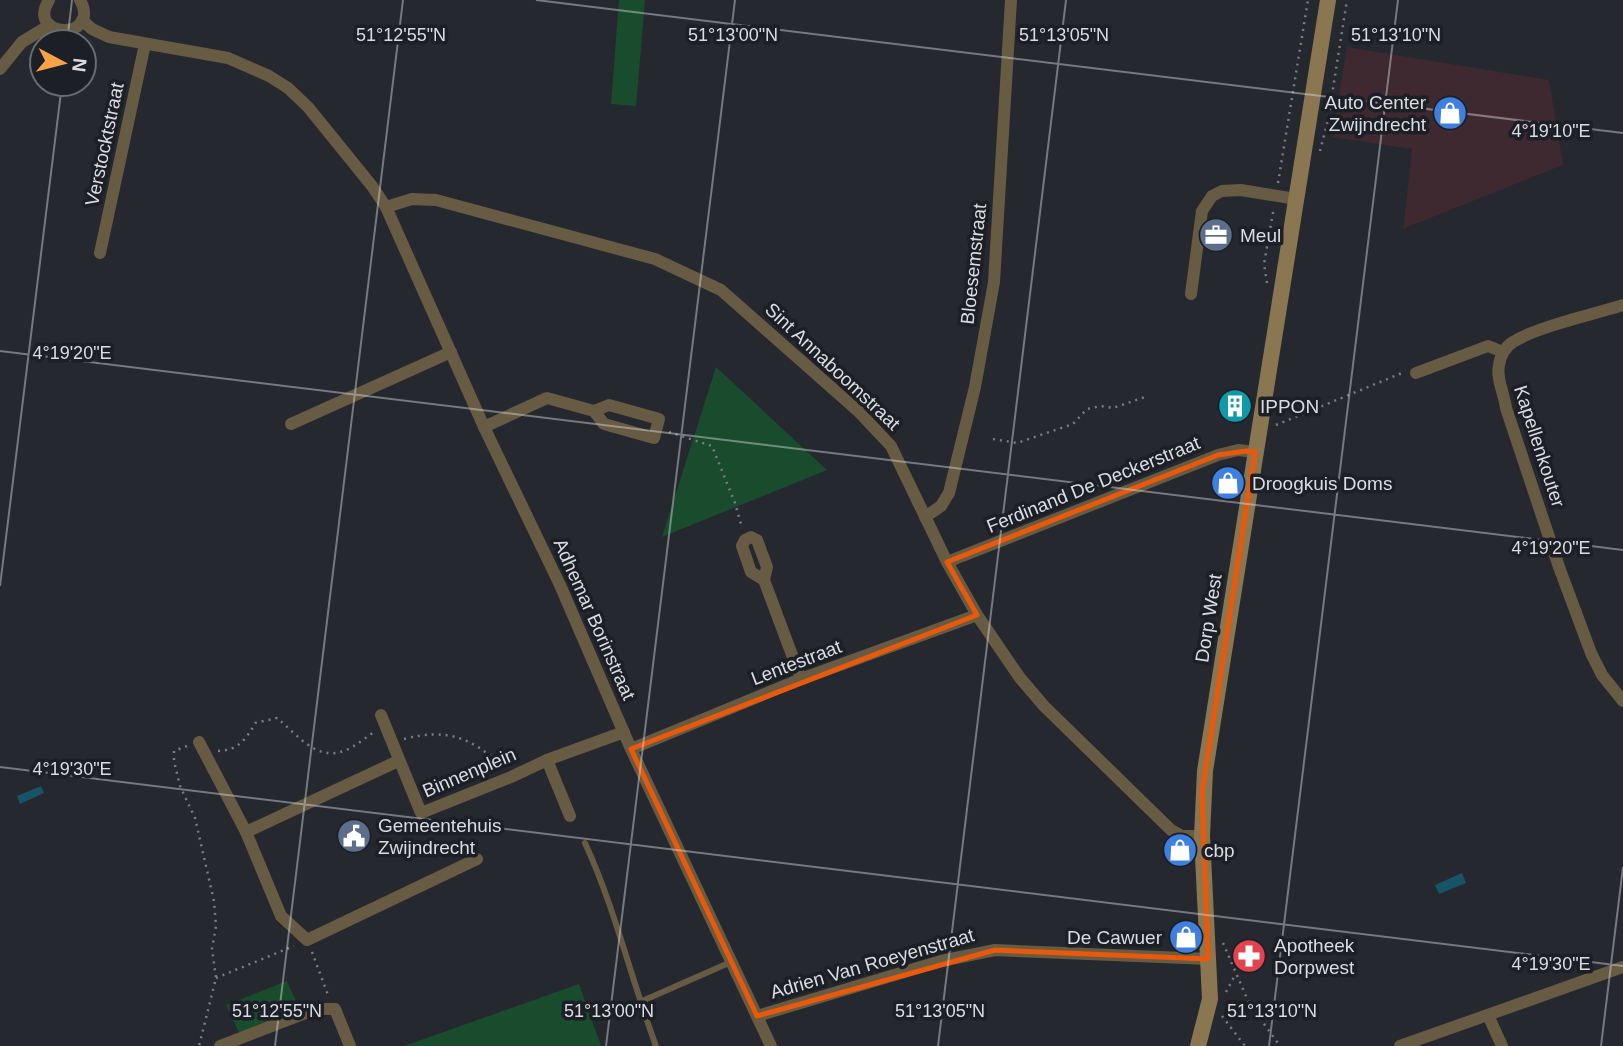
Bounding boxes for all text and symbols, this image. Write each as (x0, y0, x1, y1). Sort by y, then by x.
text: 51°12'55"N (356, 25, 446, 45)
text: 51°13'00"N (688, 25, 778, 45)
text: 51°13'05"N (1019, 25, 1109, 45)
text: 51°13'10"N (1351, 25, 1441, 45)
north arrow (28, 28, 98, 98)
text: N (68, 57, 91, 73)
street label: Verstocktstraat (81, 80, 128, 208)
place label: Auto Center Zwijndrecht (1325, 92, 1427, 135)
shop icon: Auto Center Zwijndrecht (1431, 94, 1469, 132)
text: 4°19'10"E (1511, 121, 1591, 141)
street label: Bloesemstraat (957, 202, 990, 326)
office icon: Meul (1197, 216, 1235, 254)
place label: Meul (1240, 225, 1281, 246)
street label: Sint Annaboomstraat (761, 299, 905, 435)
text: 4°19'20"E (32, 343, 112, 363)
street label: Kapellenkouter (1510, 383, 1569, 510)
building icon: IPPON (1216, 387, 1254, 425)
place label: IPPON (1260, 396, 1319, 417)
street label: Ferdinand De Deckerstraat (984, 432, 1204, 537)
shop icon: Droogkuis Doms (1209, 464, 1247, 502)
place label: Droogkuis Doms (1252, 473, 1392, 494)
street label: Adhemar Borinstraat (550, 535, 640, 704)
text: 4°19'20"E (1511, 538, 1591, 558)
street label: Dorp West (1191, 572, 1226, 664)
street label: Lentestraat (748, 635, 845, 689)
street label: Binnenplein (419, 743, 519, 802)
text: 4°19'30"E (32, 759, 112, 779)
place label: Gemeentehuis Zwijndrecht (378, 815, 502, 858)
public building icon: Gemeentehuis Zwijndrecht (335, 817, 373, 855)
shop icon: cbp (1161, 831, 1199, 869)
place label: cbp (1204, 840, 1235, 861)
shop icon: De Cawuer (1167, 918, 1205, 956)
street label: Adrien Van Roeyenstraat (768, 924, 977, 1003)
place label: De Cawuer (1067, 927, 1163, 948)
place label: Apotheek Dorpwest (1274, 935, 1355, 978)
pharmacy icon: Apotheek Dorpwest (1230, 937, 1268, 975)
text: 4°19'30"E (1511, 954, 1591, 974)
text: 51°12'55"N (232, 1001, 322, 1021)
text: 51°13'00"N (564, 1001, 654, 1021)
text: 51°13'05"N (895, 1001, 985, 1021)
text: 51°13'10"N (1227, 1001, 1317, 1021)

